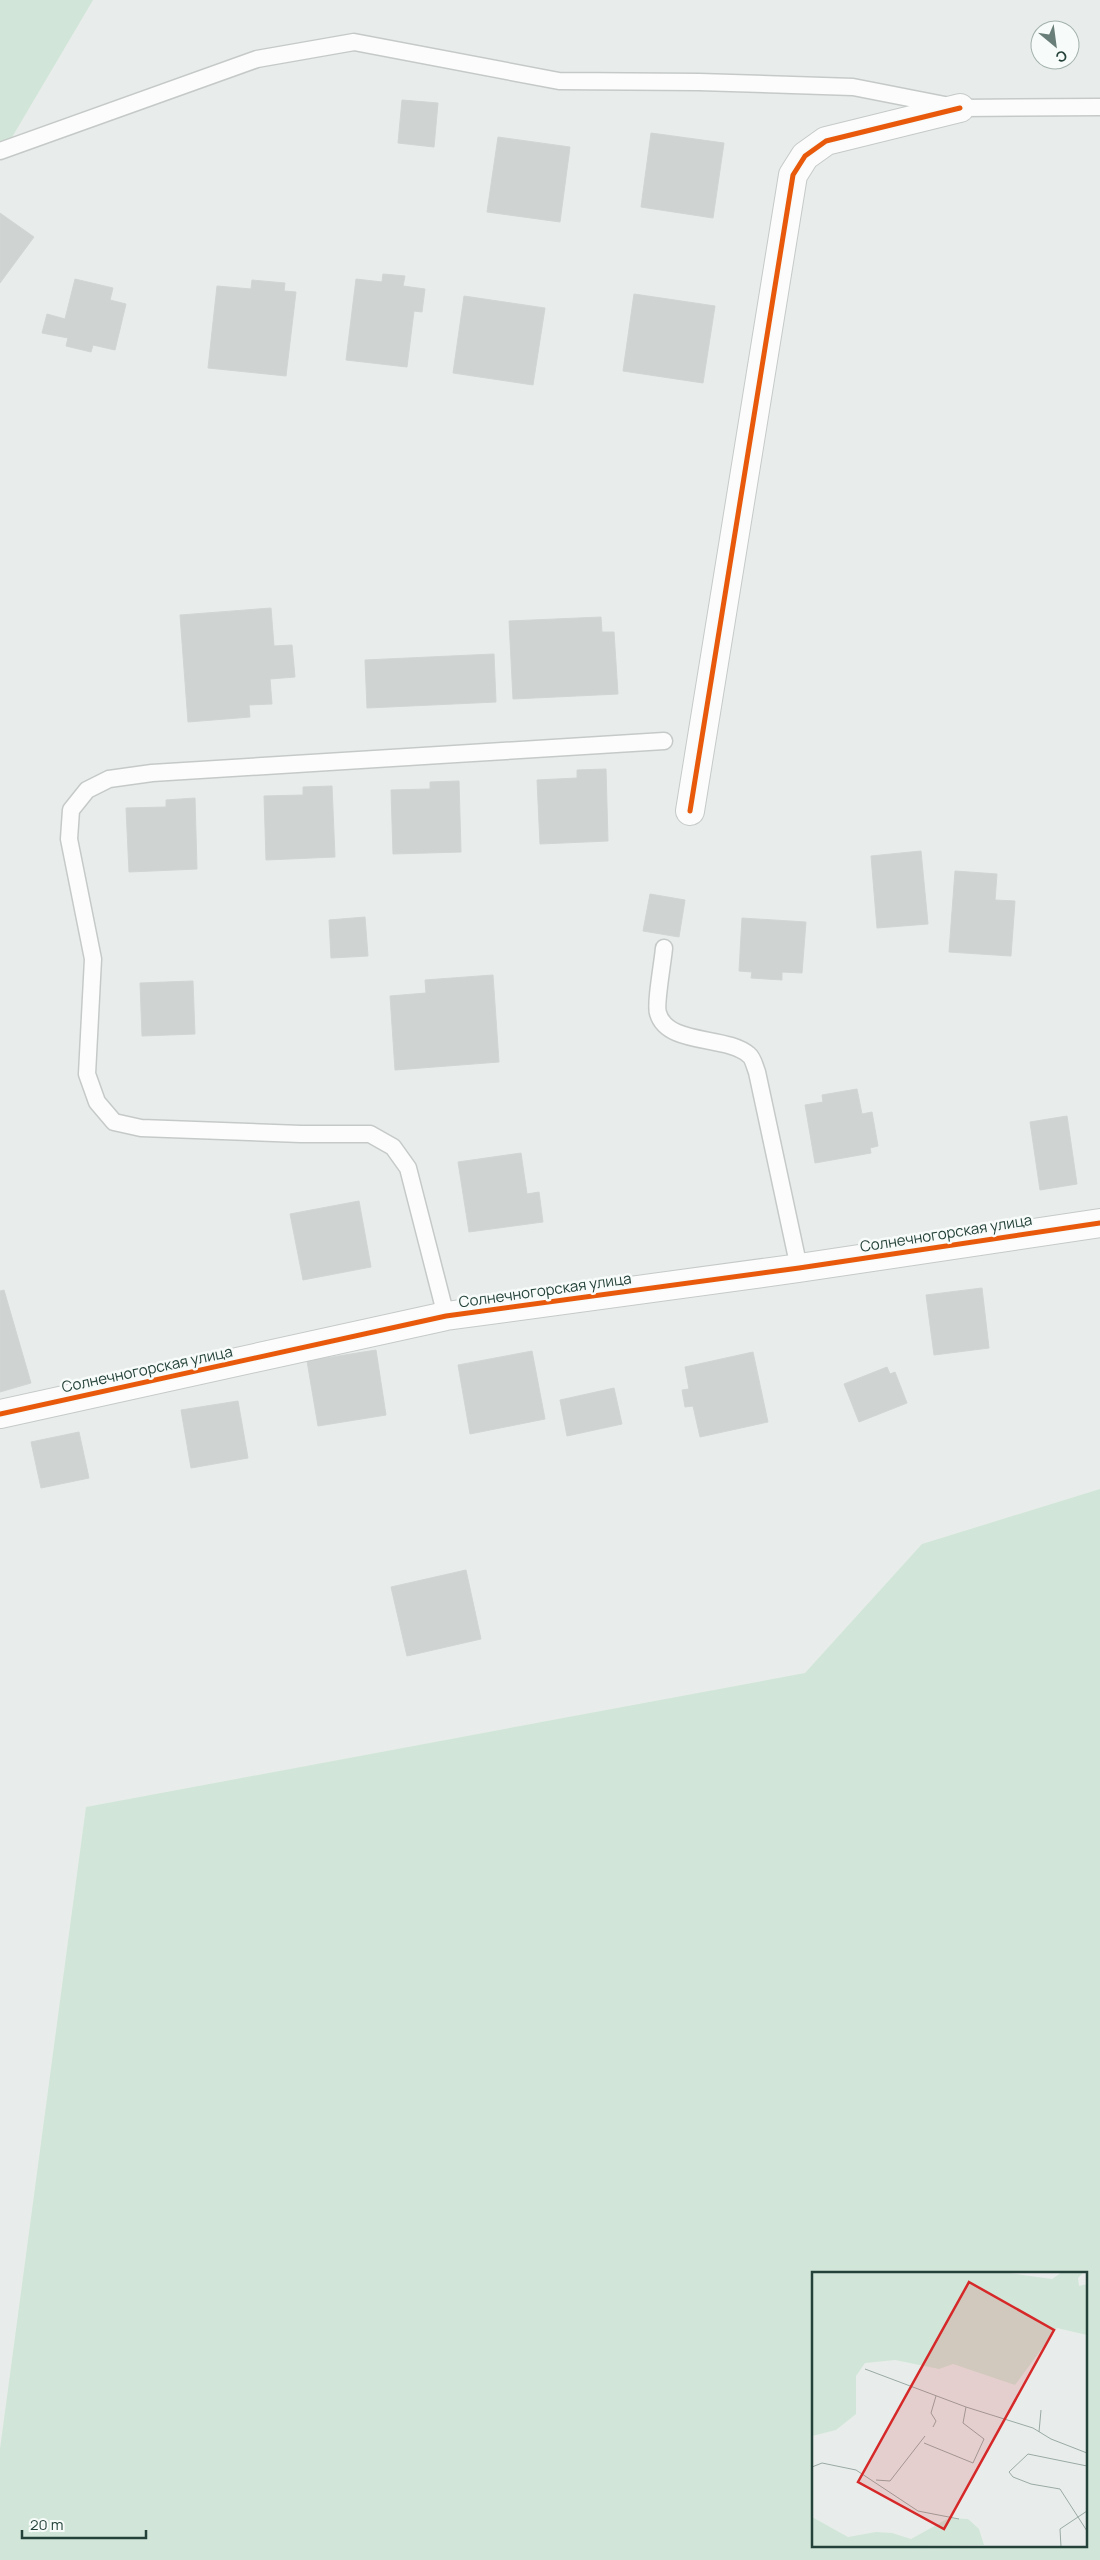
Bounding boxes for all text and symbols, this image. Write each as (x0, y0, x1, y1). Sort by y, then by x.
north arrow (1030, 20, 1080, 70)
text: С (1052, 46, 1071, 68)
street label: Солнечногорская улица (858, 1209, 1034, 1257)
street label: Солнечногорская улица (457, 1267, 633, 1313)
street label: Солнечногорская улица (60, 1341, 234, 1397)
inset map (812, 2272, 1088, 2548)
scale bar (22, 2508, 146, 2540)
text: 20 m (30, 2514, 63, 2535)

